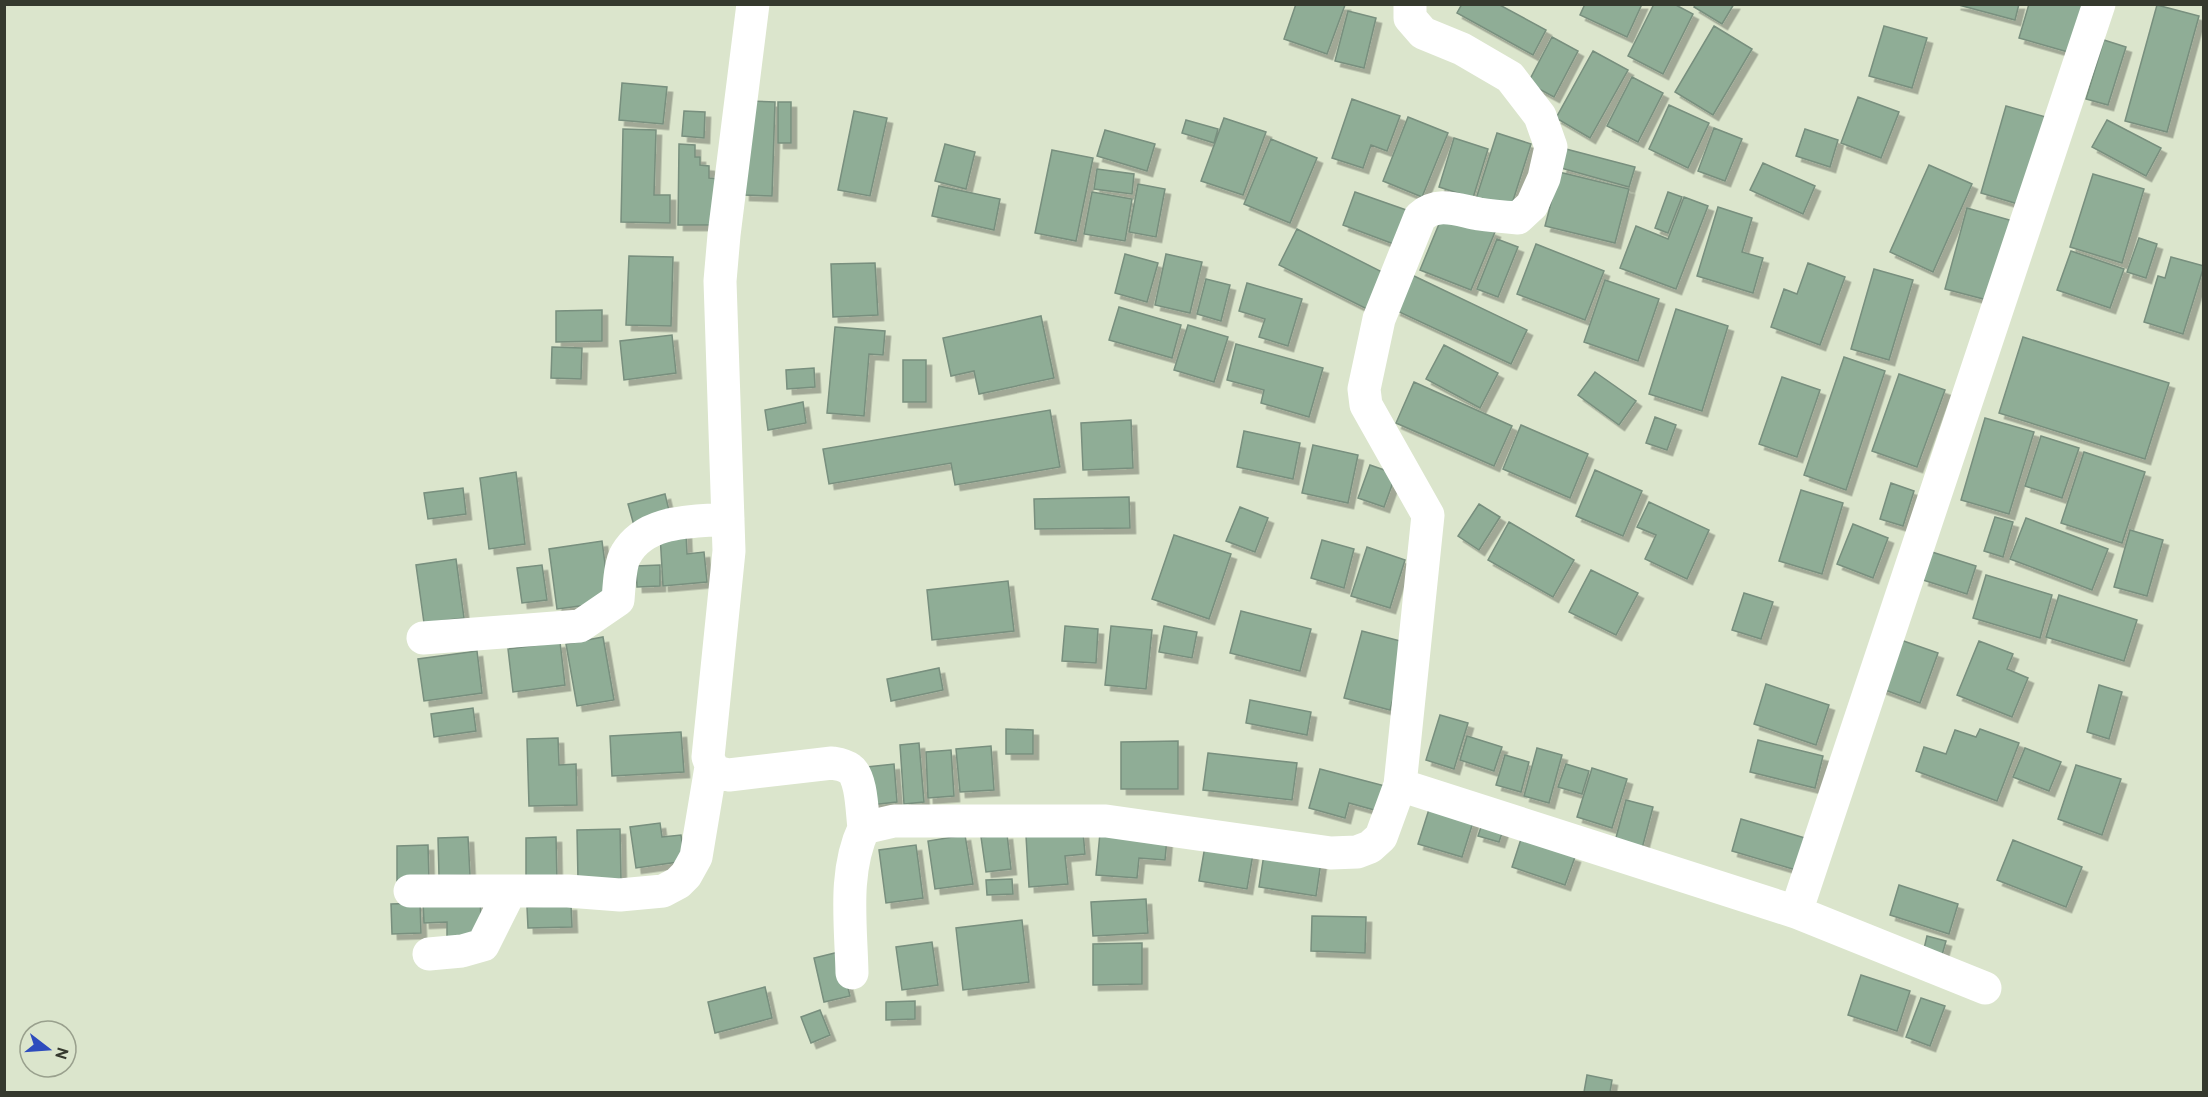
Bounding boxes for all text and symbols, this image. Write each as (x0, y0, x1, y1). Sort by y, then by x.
north arrow (18, 1019, 78, 1079)
text: N (49, 1044, 72, 1061)

